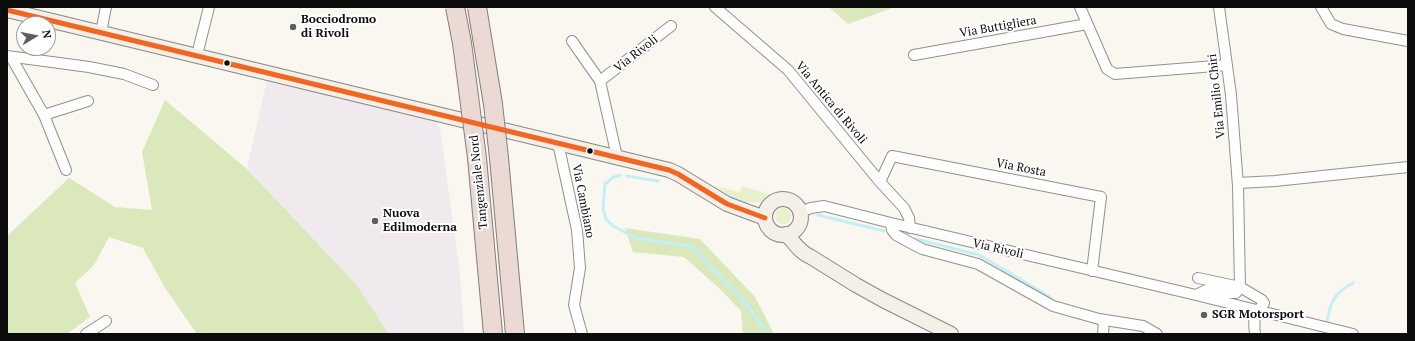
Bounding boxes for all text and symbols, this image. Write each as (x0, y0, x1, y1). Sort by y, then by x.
place label: Bocciodromo di Rivoli (301, 13, 376, 41)
street label: Via Buttigliera (958, 13, 1038, 41)
north arrow (16, 16, 56, 56)
marker: Bocciodromo di Rivoli (288, 22, 298, 32)
text: N (39, 29, 54, 39)
street label: Via Rivoli (611, 32, 661, 76)
street label: Via Emilio Chiri (1205, 53, 1229, 139)
unlabelled marker (222, 58, 232, 68)
street label: Via Antica di Rivoli (792, 59, 870, 147)
street label: Tangenziale Nord (467, 134, 491, 230)
unlabelled marker (585, 146, 595, 156)
street label: Via Rosta (995, 156, 1047, 180)
street label: Via Cambiano (569, 163, 597, 239)
place label: Nuova Edilmoderna (383, 207, 457, 235)
marker: Nuova Edilmoderna (370, 216, 380, 226)
street label: Via Rivoli (971, 236, 1025, 262)
place label: SGR Motorsport (1212, 308, 1304, 322)
marker: SGR Motorsport (1199, 310, 1209, 320)

